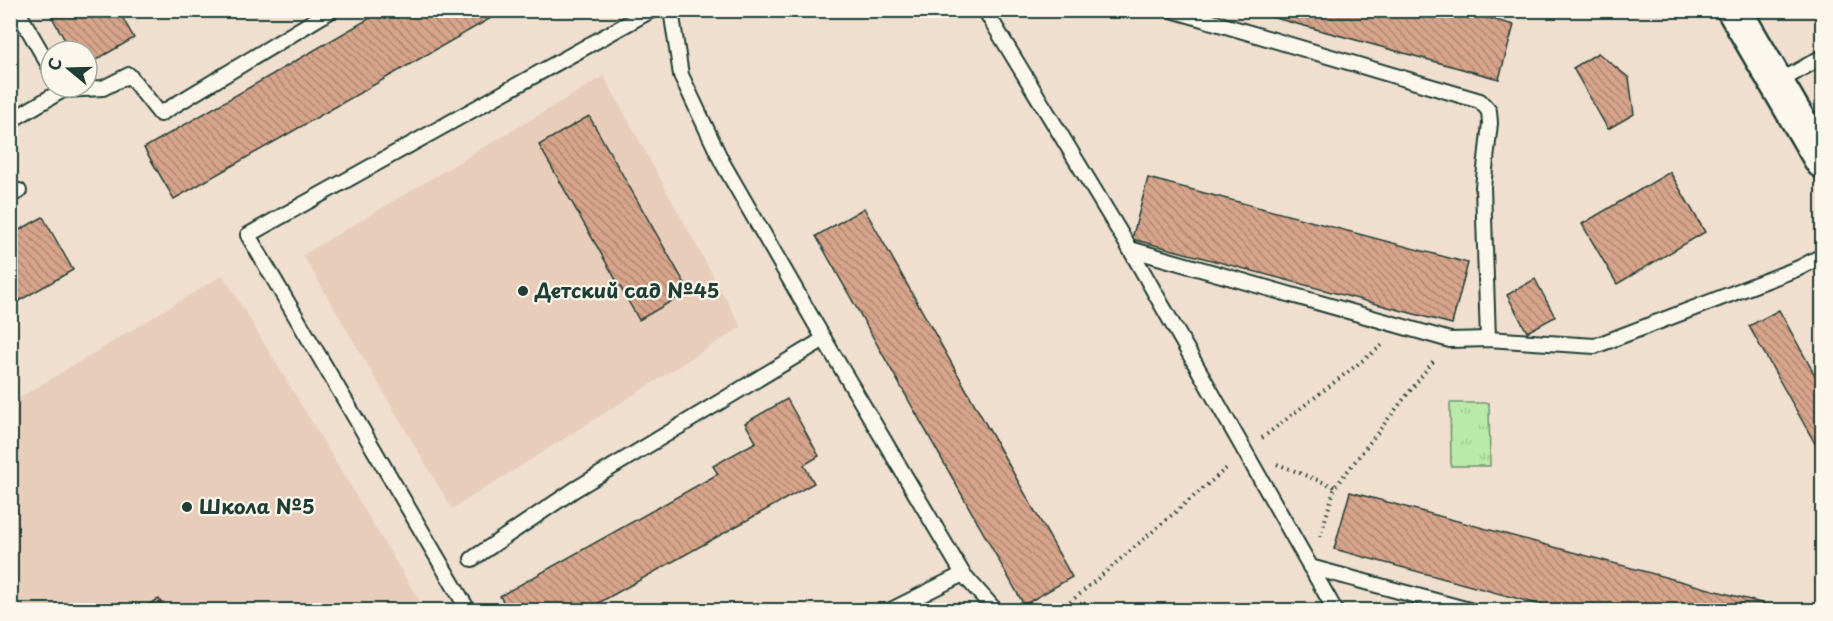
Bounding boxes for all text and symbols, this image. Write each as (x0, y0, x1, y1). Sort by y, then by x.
north arrow (39, 39, 99, 99)
text: С (41, 54, 67, 73)
place label: Детский сад №45 (534, 275, 720, 305)
marker: Детский сад №45 (516, 284, 530, 298)
place label: Школа №5 (199, 491, 315, 521)
marker: Школа №5 (180, 500, 194, 514)

